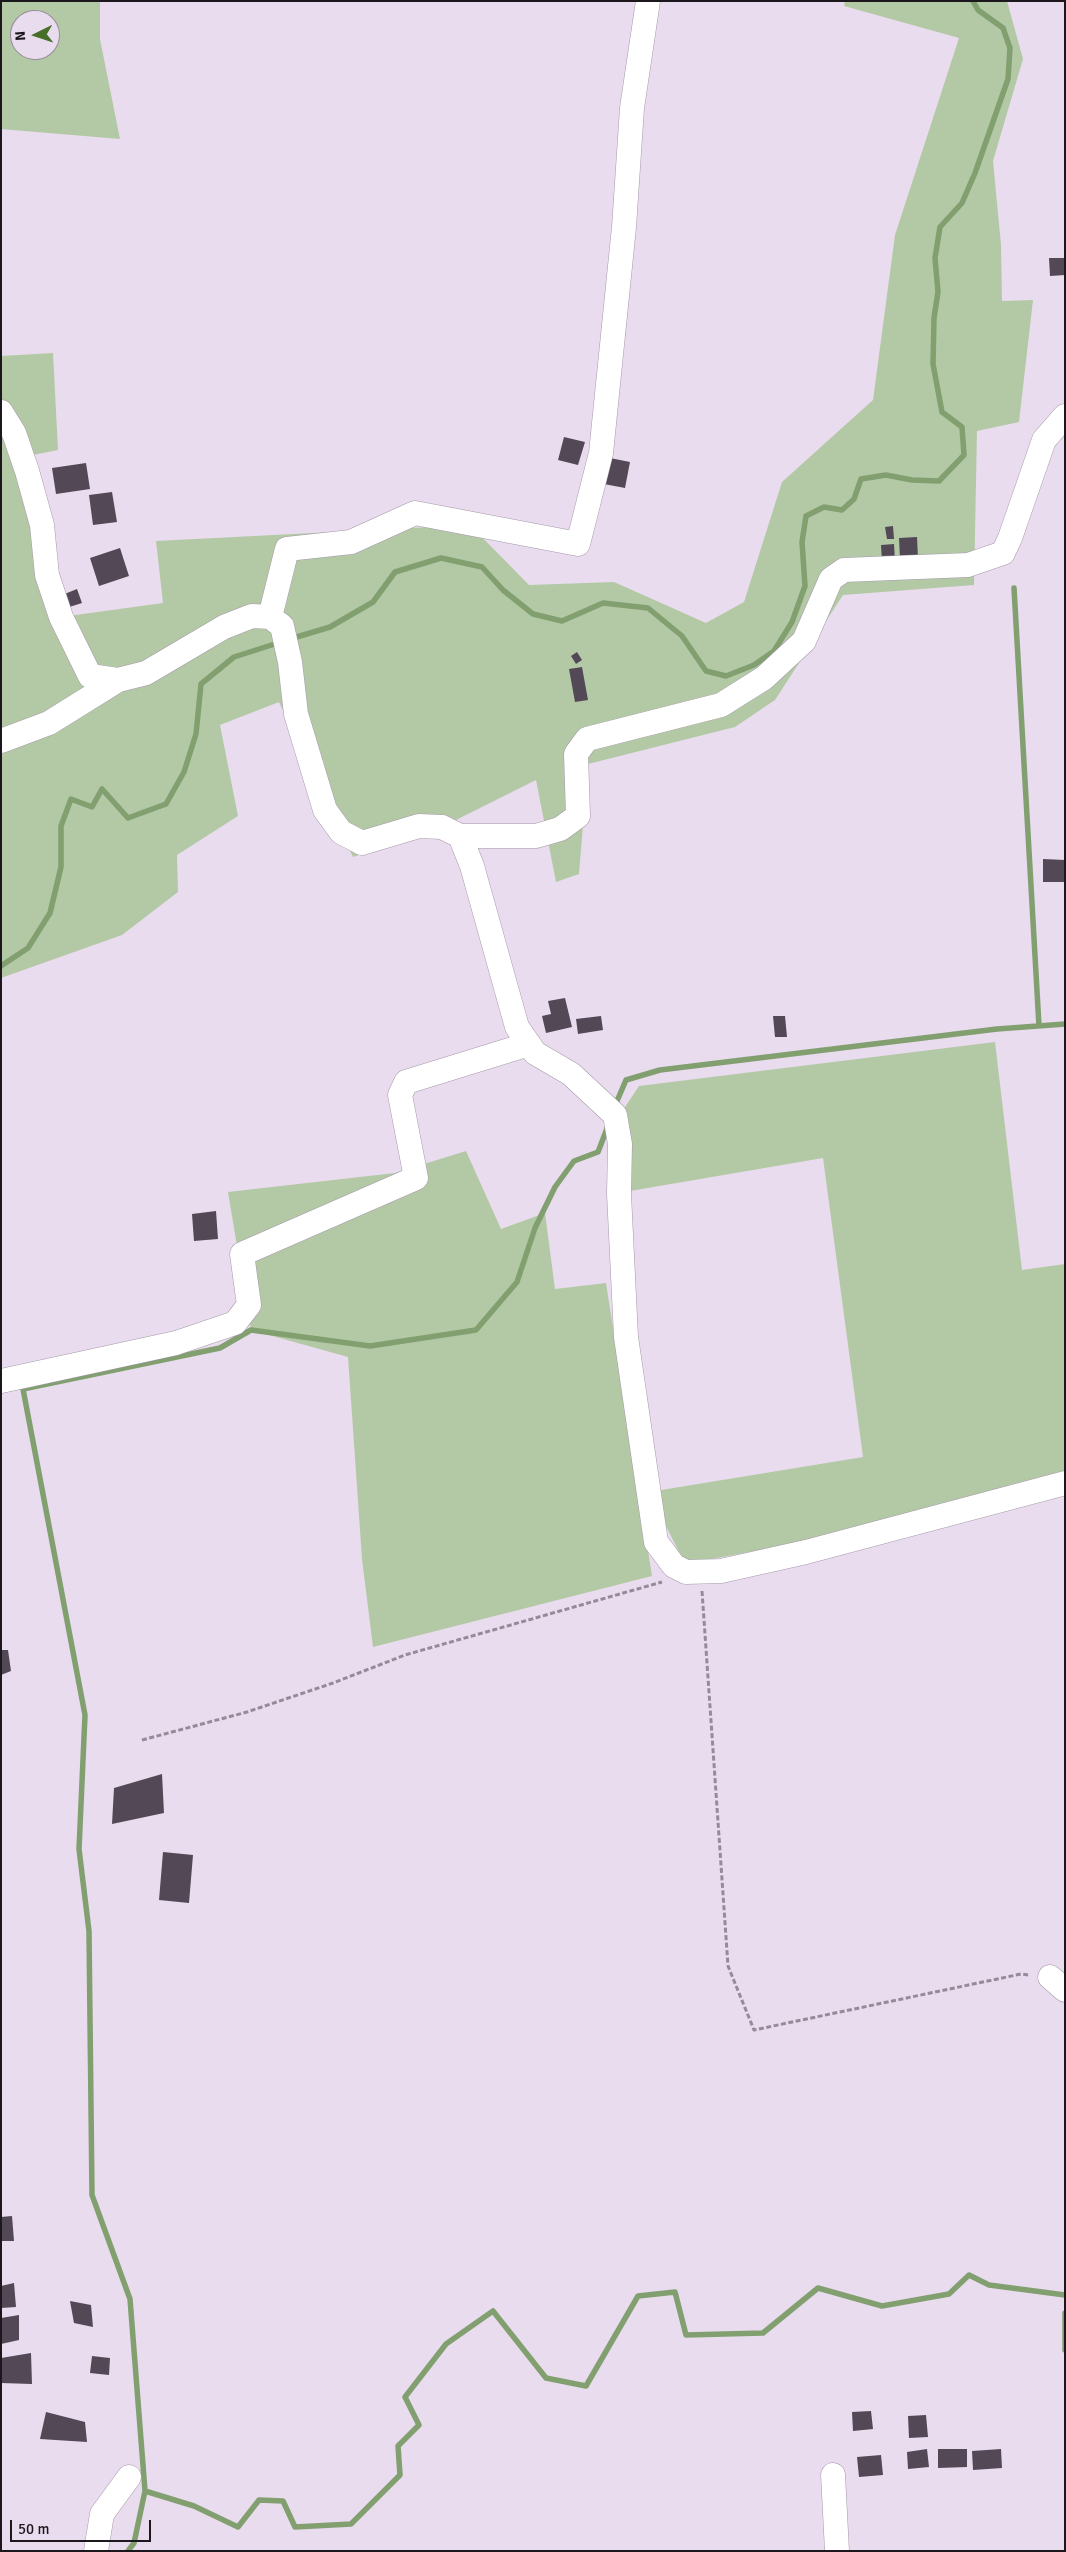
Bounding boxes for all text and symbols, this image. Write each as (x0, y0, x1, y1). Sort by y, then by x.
north arrow (10, 10, 60, 60)
text: N (12, 31, 29, 41)
scale bar (12, 2510, 154, 2542)
text: 50 m (18, 2520, 49, 2538)

